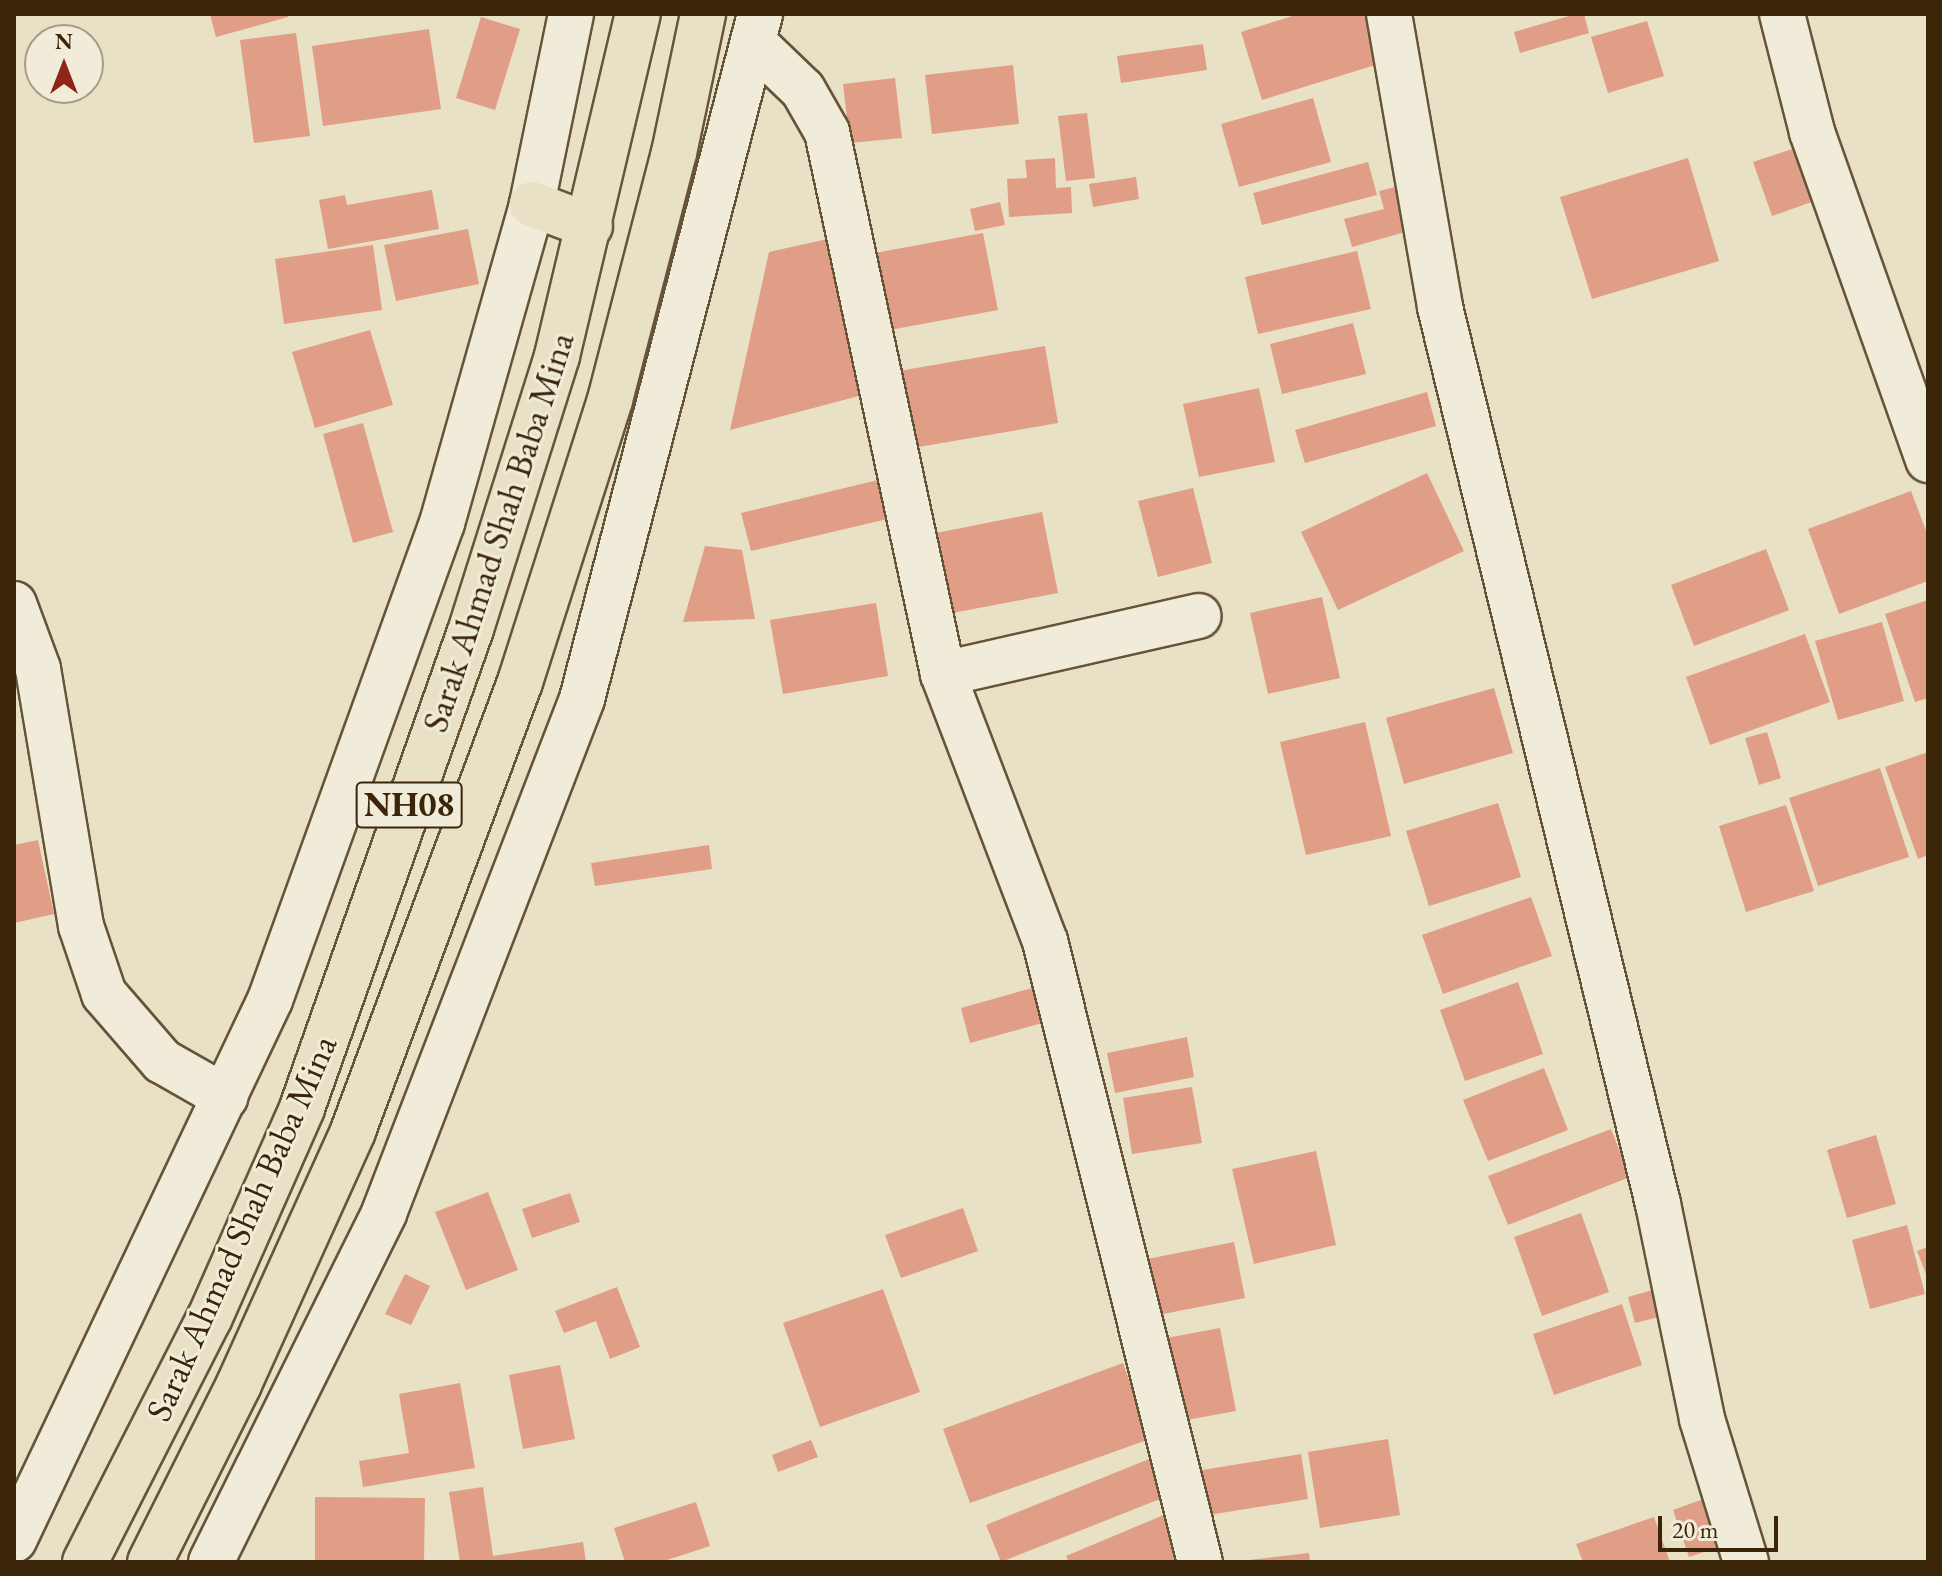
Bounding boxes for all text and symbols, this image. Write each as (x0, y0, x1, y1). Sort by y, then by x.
north arrow (24, 24, 104, 104)
text: N (55, 27, 73, 56)
street label: Sarak Ahmad Shah Baba Mina (413, 327, 583, 737)
road number: NH08 (355, 775, 463, 835)
street label: Sarak Ahmad Shah Baba Mina (136, 1028, 346, 1428)
scale bar (1662, 1500, 1782, 1550)
text: 20 m (1672, 1514, 1719, 1545)

